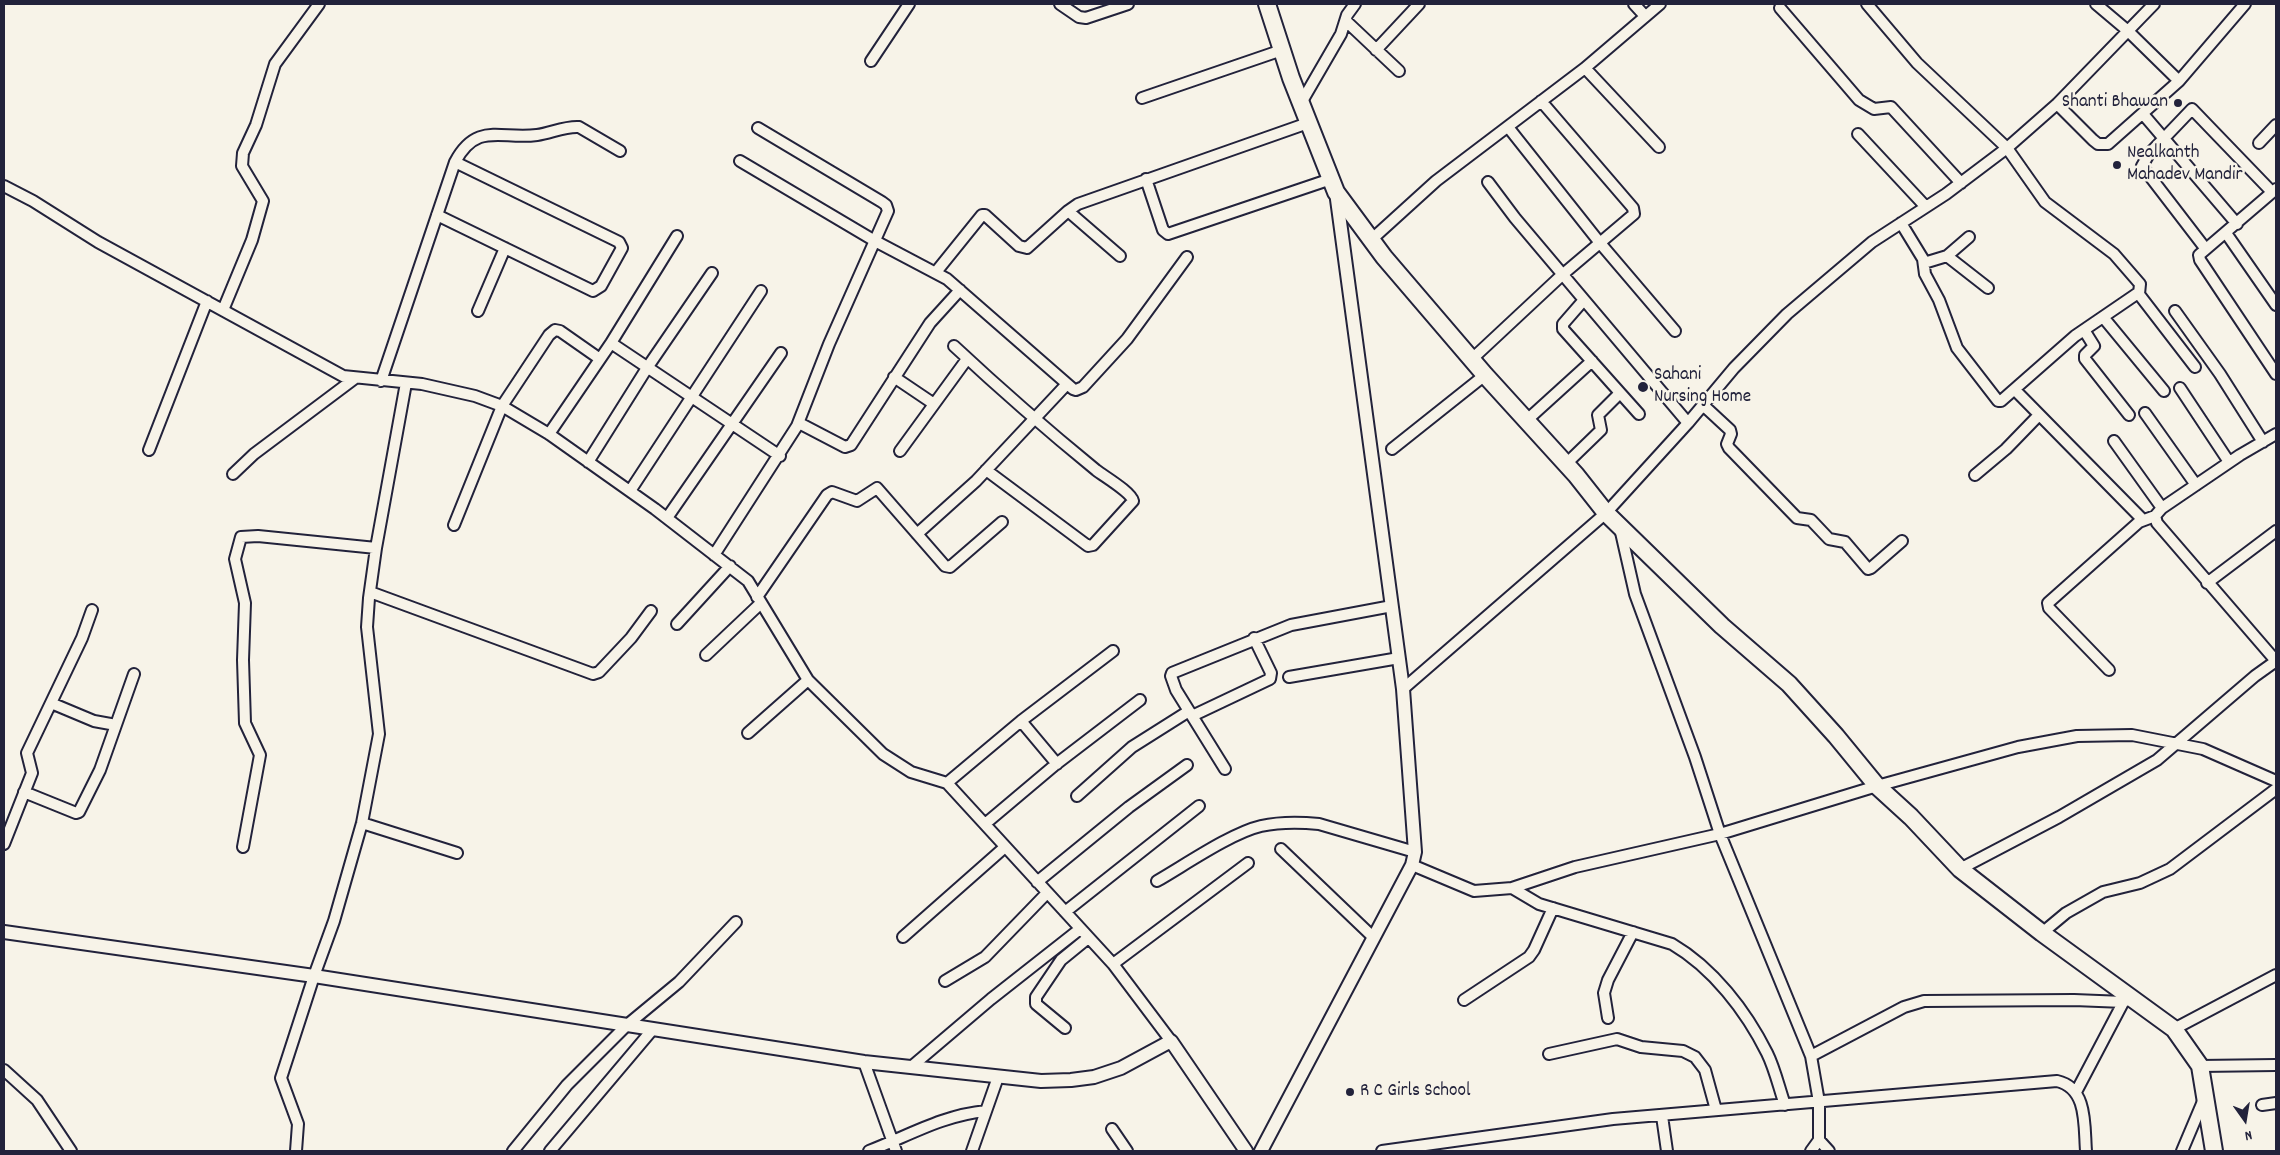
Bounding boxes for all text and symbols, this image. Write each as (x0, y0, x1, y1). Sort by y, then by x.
place label: Shanti Bhawan (2062, 92, 2168, 114)
marker: Shanti Bhawan (2172, 97, 2184, 109)
place label: Nealkanth Mahadev Mandir (2127, 143, 2242, 187)
marker: Nealkanth Mahadev Mandir (2111, 159, 2123, 171)
place label: Sahani Nursing Home (1654, 365, 1751, 409)
marker: Sahani Nursing Home (1636, 380, 1650, 394)
place label: R C Girls School (1360, 1081, 1470, 1103)
marker: R C Girls School (1344, 1086, 1356, 1098)
north arrow (2220, 1095, 2270, 1145)
text: N (2243, 1124, 2254, 1145)

